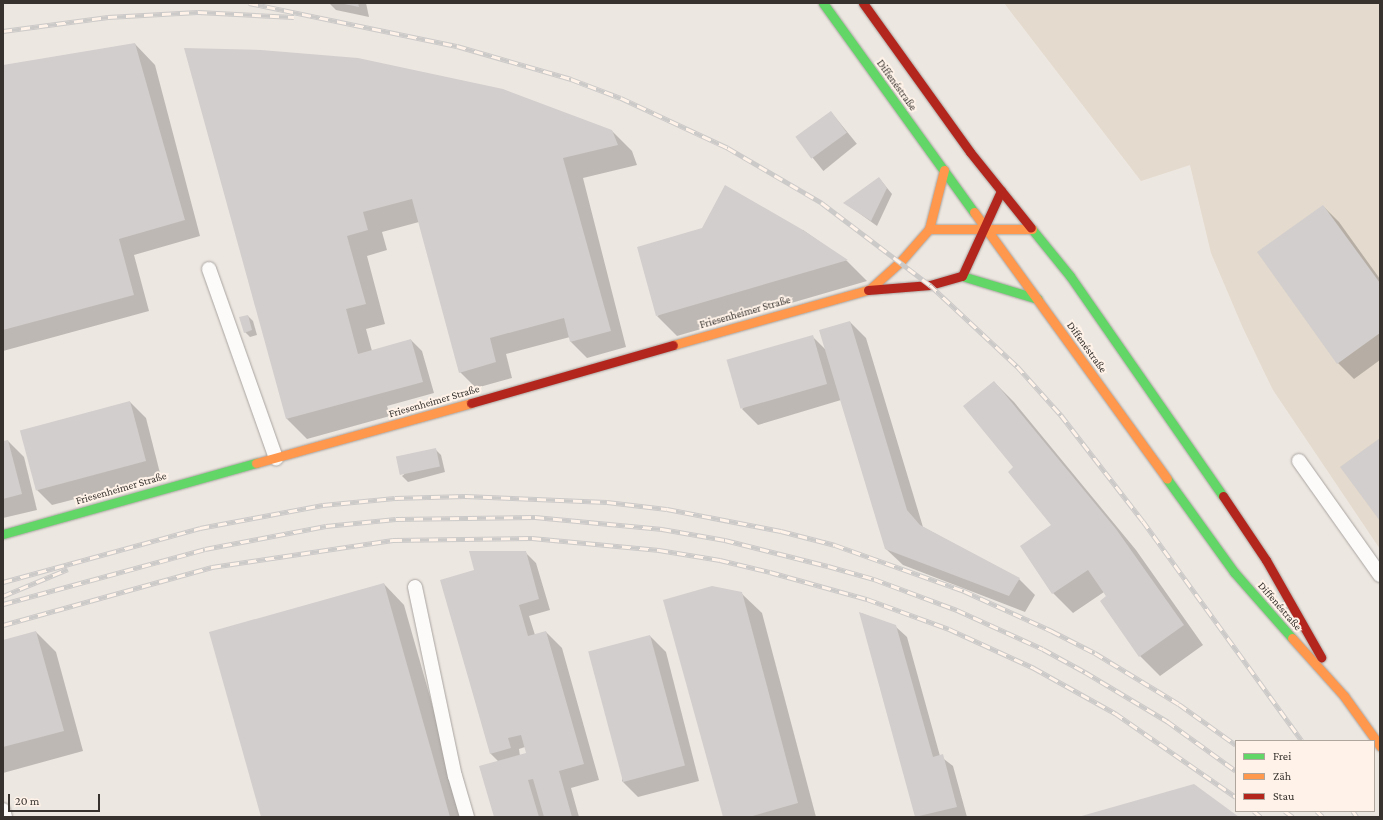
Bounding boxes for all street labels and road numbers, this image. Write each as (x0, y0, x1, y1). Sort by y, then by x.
street label: Diffenéstraße (874, 57, 920, 113)
street label: Friesenheimer Straße (698, 293, 792, 331)
street label: Diffenéstraße (1064, 319, 1110, 375)
street label: Friesenheimer Straße (387, 382, 481, 420)
street label: Friesenheimer Straße (74, 469, 168, 507)
street label: Diffenéstraße (1255, 579, 1305, 633)

